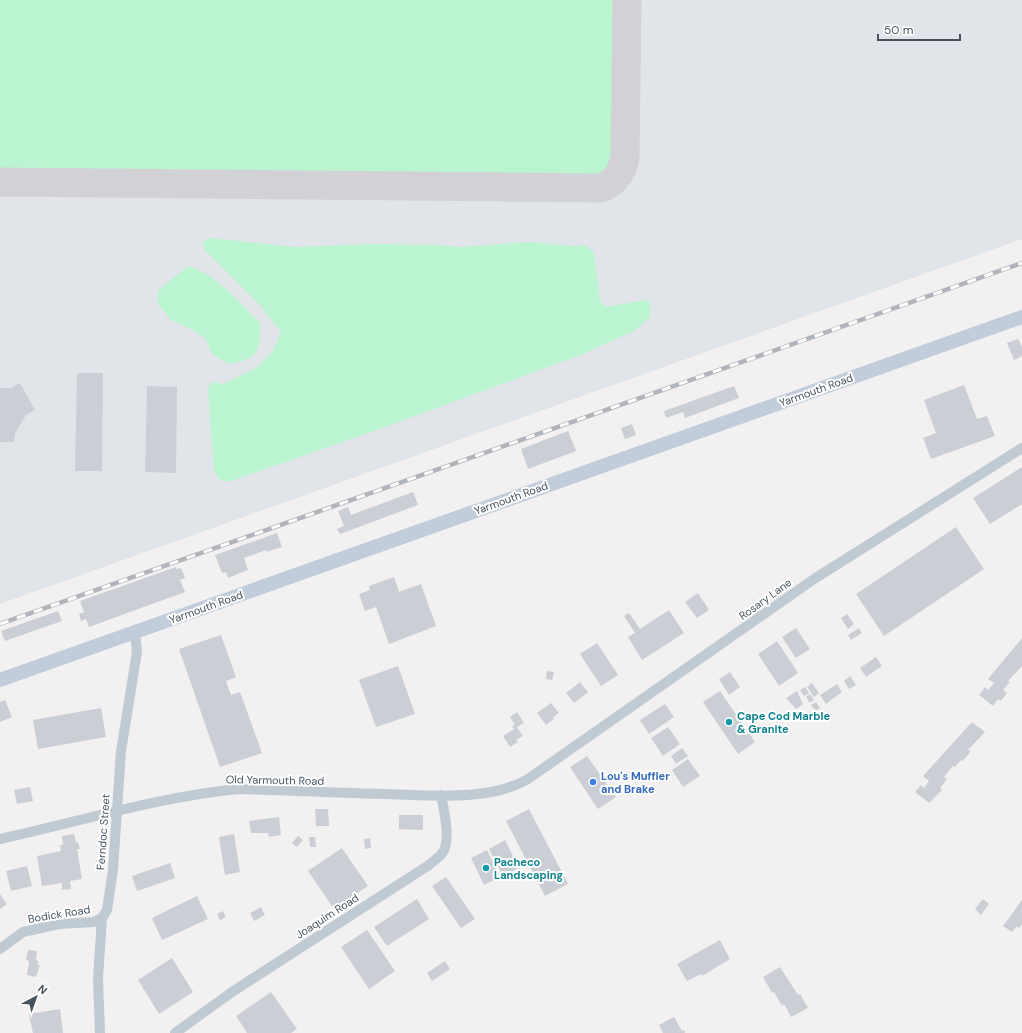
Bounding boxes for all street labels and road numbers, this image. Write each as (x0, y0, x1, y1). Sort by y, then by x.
street label: Yarmouth Road (777, 370, 855, 410)
street label: Yarmouth Road (472, 478, 550, 518)
street label: Rosary Lane (736, 575, 794, 623)
street label: Yarmouth Road (167, 587, 245, 627)
street label: Old Yarmouth Road (226, 772, 324, 788)
street label: Ferndoc Street (93, 794, 113, 870)
street label: Joaquim Road (293, 890, 361, 942)
street label: Bodick Road (27, 902, 91, 926)

